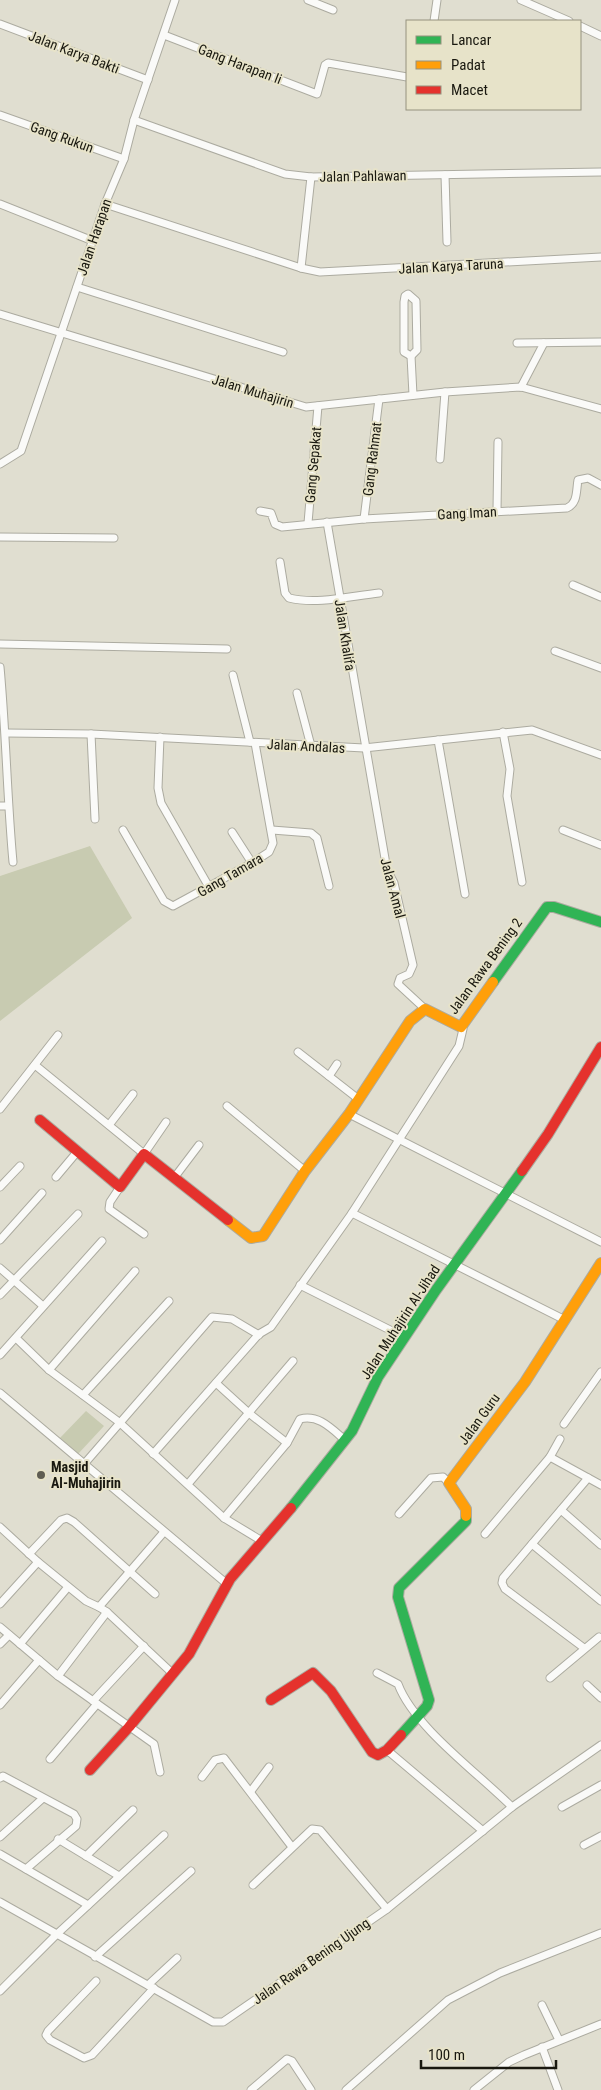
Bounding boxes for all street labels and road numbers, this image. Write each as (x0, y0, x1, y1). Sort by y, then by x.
street label: Jalan Karya Bakti (26, 27, 122, 77)
street label: Gang Harapan Ii (196, 41, 284, 87)
street label: Gang Rukun (28, 118, 96, 156)
street label: Jalan Pahlawan (319, 167, 407, 185)
street label: Jalan Harapan (73, 197, 115, 277)
street label: Jalan Karya Taruna (398, 255, 504, 277)
street label: Jalan Muhajirin (210, 371, 296, 411)
street label: Gang Rahmat (360, 421, 384, 497)
street label: Gang Sepakat (302, 426, 324, 504)
street label: Gang Iman (437, 503, 497, 523)
street label: Jalan Khalifa (331, 598, 359, 672)
street label: Jalan Andalas (267, 736, 345, 756)
street label: Gang Tamara (194, 850, 266, 900)
street label: Jalan Amal (377, 856, 409, 920)
street label: Jalan Rawa Bening 2 (445, 915, 525, 1017)
street label: Jalan Muhajirin Al-Jihad (357, 1262, 443, 1382)
street label: Jalan Guru (455, 1390, 503, 1448)
street label: Jalan Rawa Bening Ujung (249, 1915, 373, 2007)

